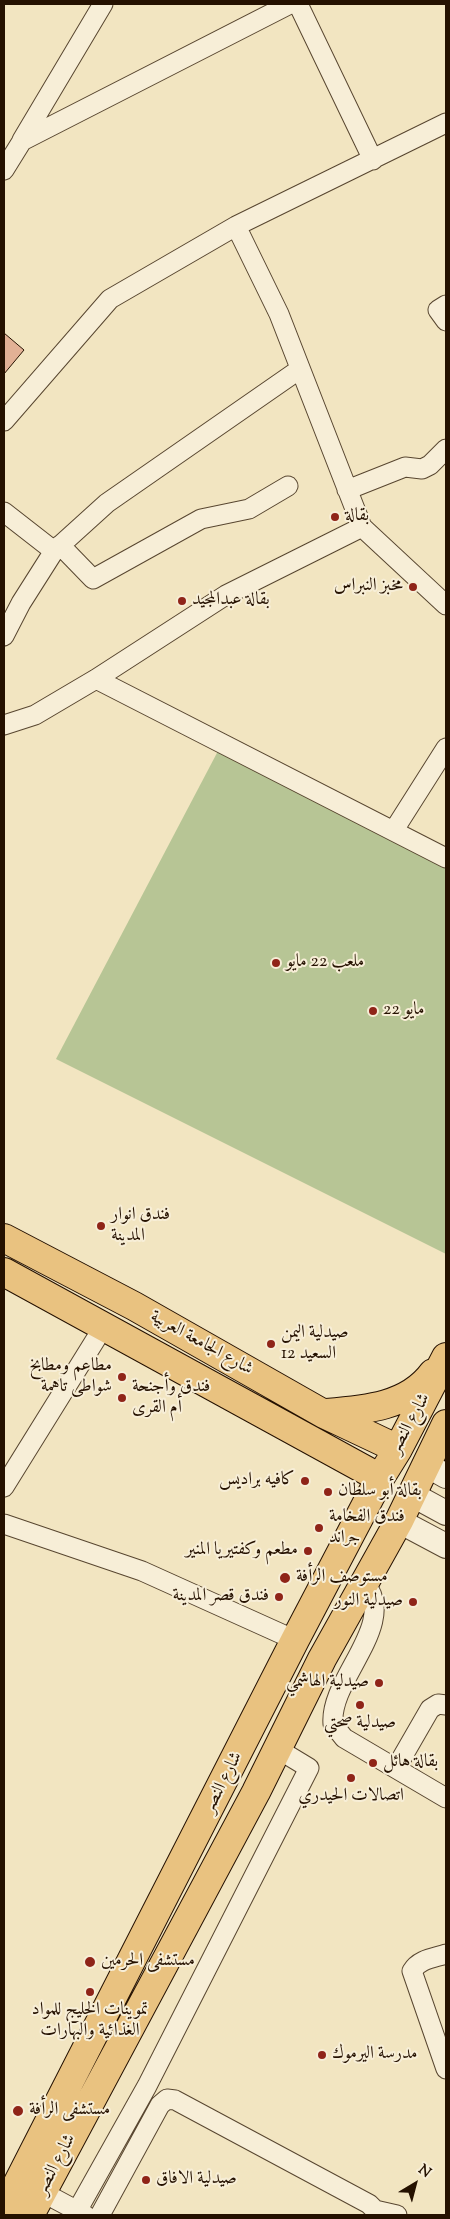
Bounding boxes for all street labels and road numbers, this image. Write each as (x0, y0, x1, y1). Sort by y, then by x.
street label: شارع الجامعة العربية (146, 1307, 256, 1381)
street label: شارع النصر (386, 1390, 436, 1458)
street label: شارع النصر (199, 1749, 249, 1817)
street label: شارع النصر (32, 2131, 82, 2199)

